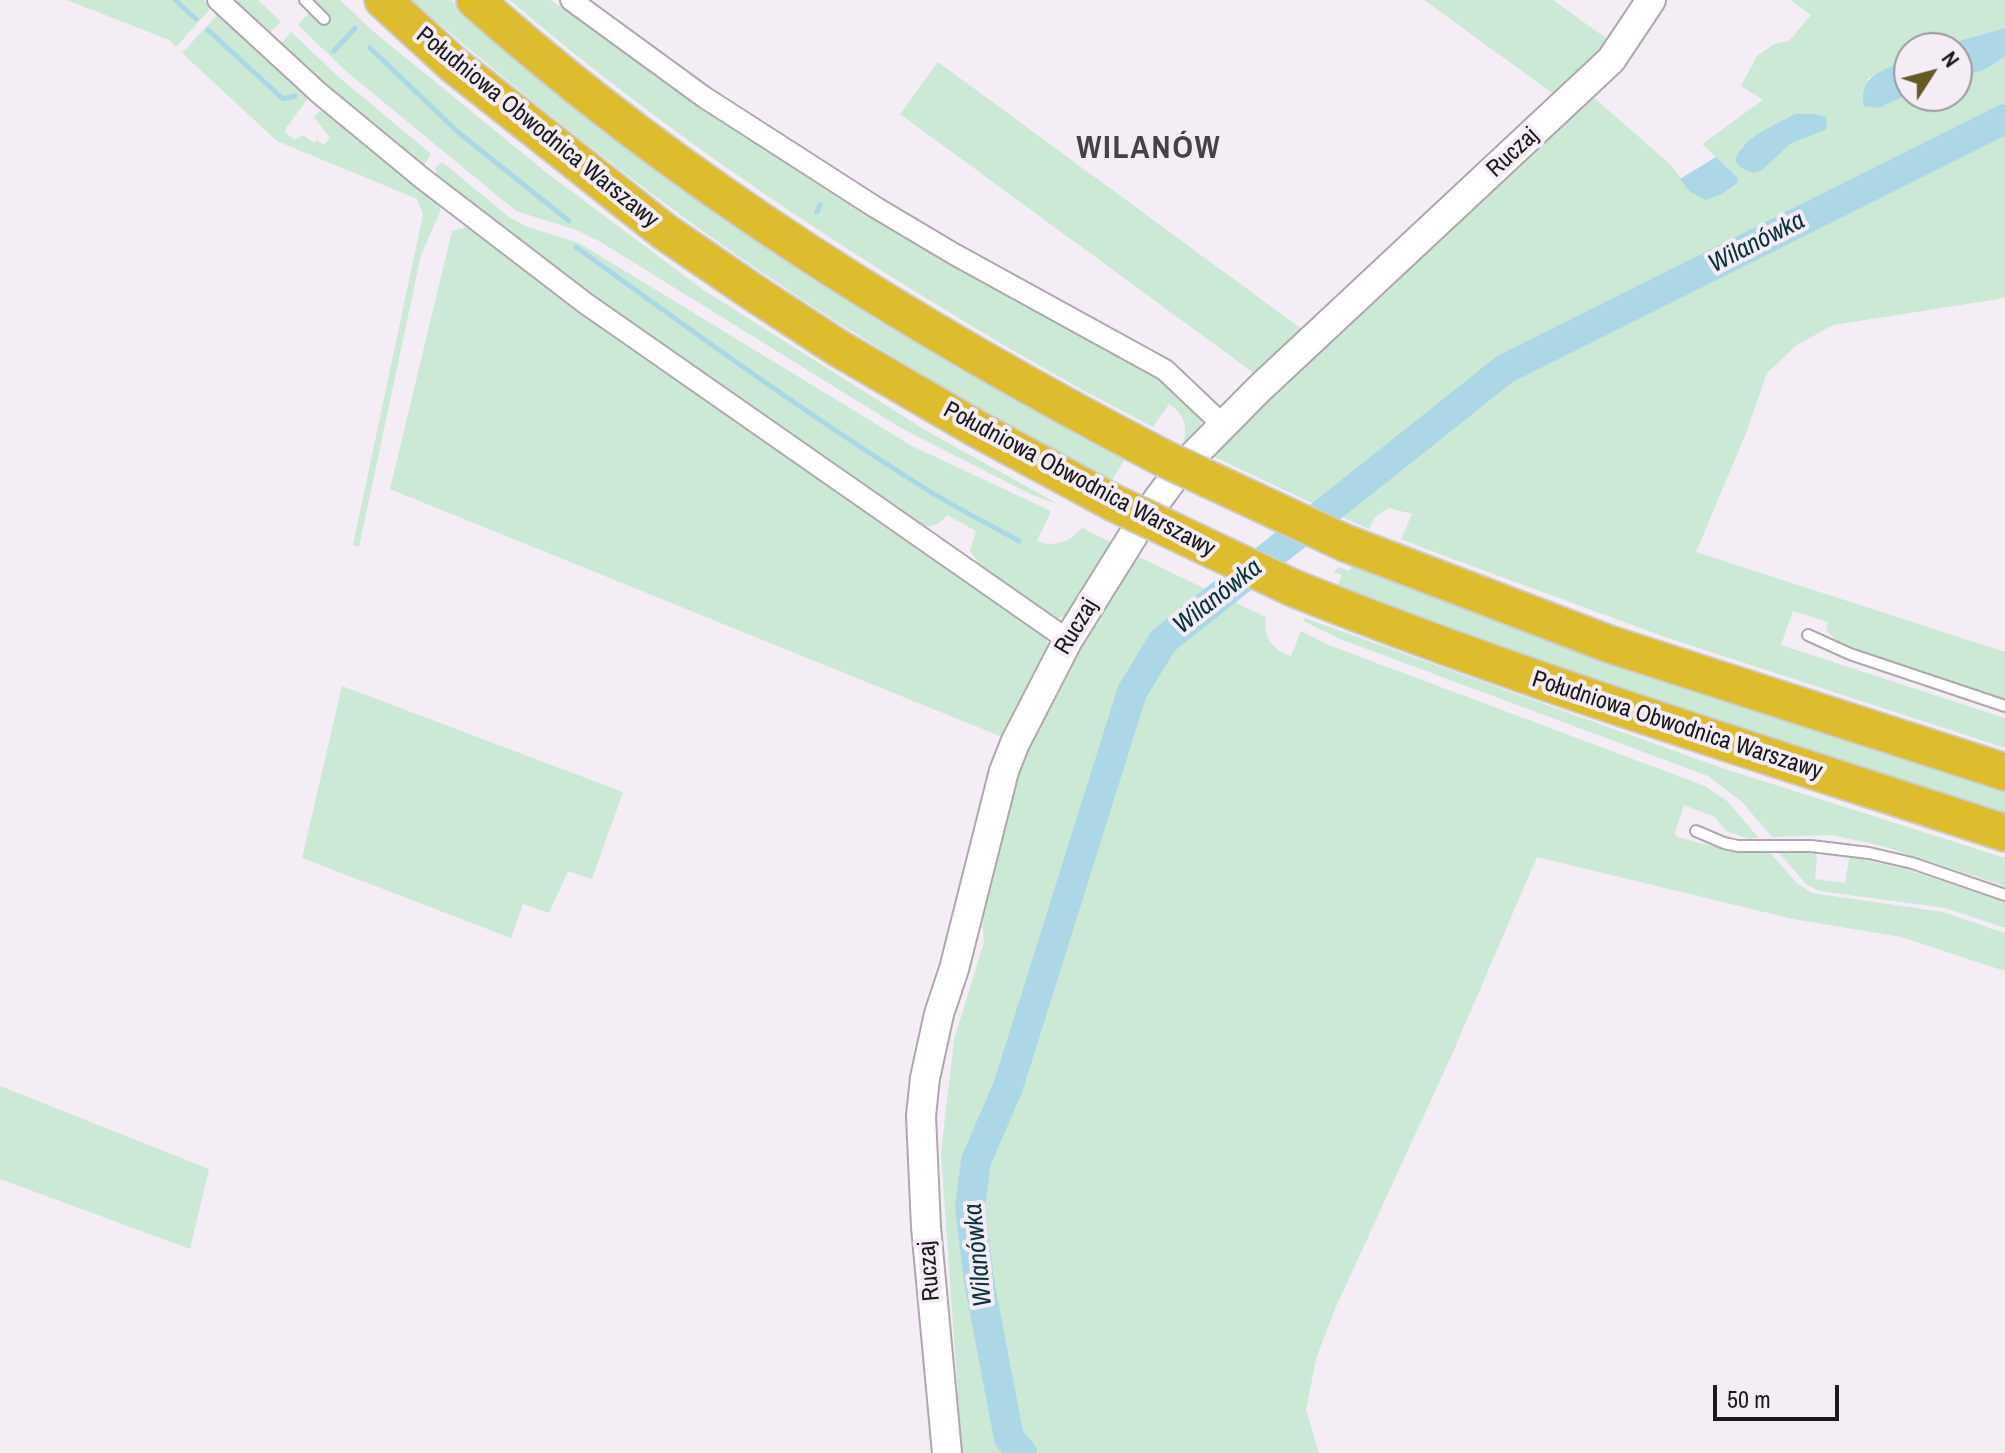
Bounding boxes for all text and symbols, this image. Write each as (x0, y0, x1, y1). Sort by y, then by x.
street label: Południowa Obwodnica Warszawy (410, 21, 664, 235)
north arrow (1893, 32, 1973, 112)
text: N (1935, 45, 1967, 73)
street label: Ruczaj (1481, 122, 1545, 184)
district label: WILANÓW (1076, 130, 1222, 168)
water label: Wilanówka (1704, 206, 1810, 280)
street label: Południowa Obwodnica Warszawy (938, 396, 1220, 564)
water label: Wilanówka (1168, 553, 1268, 641)
street label: Ruczaj (1049, 594, 1105, 660)
street label: Południowa Obwodnica Warszawy (1528, 665, 1826, 787)
water label: Wilanówka (958, 1202, 1000, 1308)
street label: Ruczaj (913, 1240, 947, 1302)
scale bar (1717, 1369, 1843, 1419)
text: 50 m (1727, 1383, 1771, 1415)

